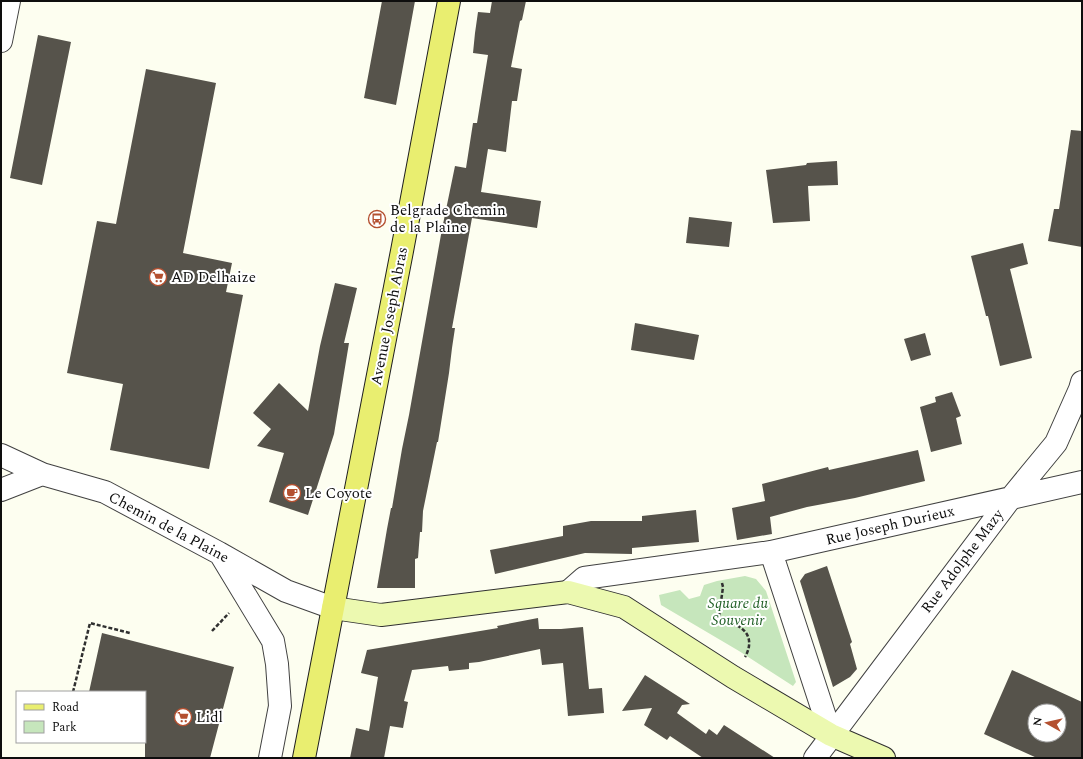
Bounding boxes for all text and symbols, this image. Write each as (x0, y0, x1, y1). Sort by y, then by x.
place label: Belgrade Chemin de la Plaine (390, 199, 506, 239)
bus stop icon: Belgrade Chemin de la Plaine (367, 209, 387, 229)
street label: Avenue Joseph Abras (365, 245, 414, 387)
place label: AD Delhaize (171, 266, 256, 289)
supermarket icon: AD Delhaize (148, 267, 168, 287)
place label: Le Coyote (305, 482, 372, 505)
cafe icon: Le Coyote (282, 483, 302, 503)
street label: Chemin de la Plaine (104, 486, 233, 569)
street label: Rue Joseph Durieux (823, 499, 957, 551)
street label: Rue Adolphe Mazy (915, 504, 1010, 618)
park label: Square du Souvenir (708, 592, 768, 632)
legend (16, 691, 146, 743)
text: Road (52, 698, 79, 717)
north arrow (1027, 703, 1067, 743)
place label: Lidl (196, 706, 223, 729)
supermarket icon: Lidl (173, 707, 193, 727)
text: N (1029, 716, 1047, 727)
text: Park (52, 718, 77, 737)

